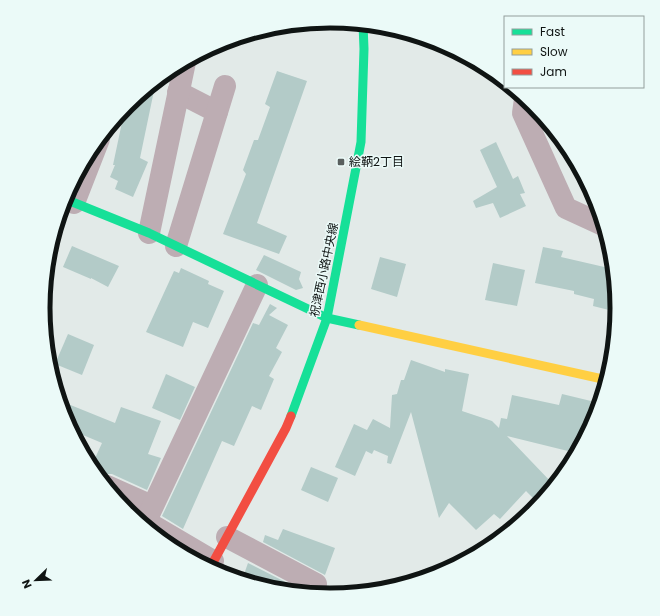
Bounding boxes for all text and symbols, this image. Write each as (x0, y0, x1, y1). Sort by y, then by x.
legend (504, 16, 644, 88)
text: Fast (540, 23, 565, 40)
text: Slow (540, 43, 568, 60)
text: Jam (540, 63, 567, 80)
place label: 絵鞆2丁目 (349, 153, 404, 170)
marker: 絵鞆2丁目 (336, 157, 346, 167)
street label: 祝津西小路中央線 (305, 221, 342, 319)
north arrow (16, 560, 56, 600)
text: N (18, 577, 36, 591)

